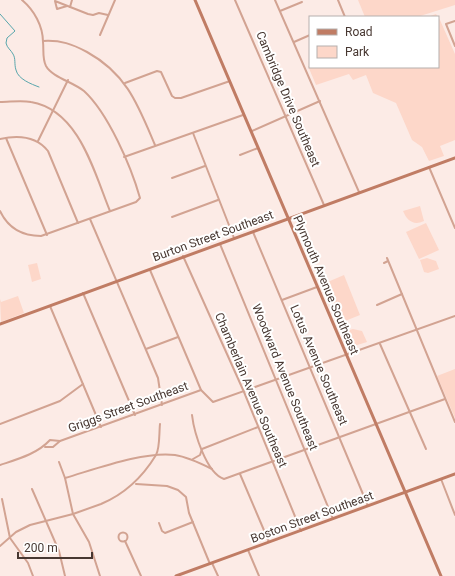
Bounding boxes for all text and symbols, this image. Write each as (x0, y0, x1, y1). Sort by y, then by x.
legend (309, 16, 439, 68)
text: Road (345, 25, 373, 39)
street label: Cambridge Drive Southeast (253, 29, 323, 169)
text: Park (345, 45, 370, 59)
street label: Burton Street Southeast (151, 208, 275, 264)
street label: Plymouth Avenue Southeast (290, 213, 362, 357)
street label: Woodward Avenue Southeast (249, 302, 321, 452)
street label: Lotus Avenue Southeast (287, 303, 351, 427)
street label: Chamberlain Avenue Southeast (212, 310, 290, 470)
street label: Griggs Street Southeast (66, 379, 190, 435)
street label: Boston Street Southeast (249, 488, 375, 546)
scale bar (18, 534, 92, 560)
text: 200 m (24, 541, 58, 555)

